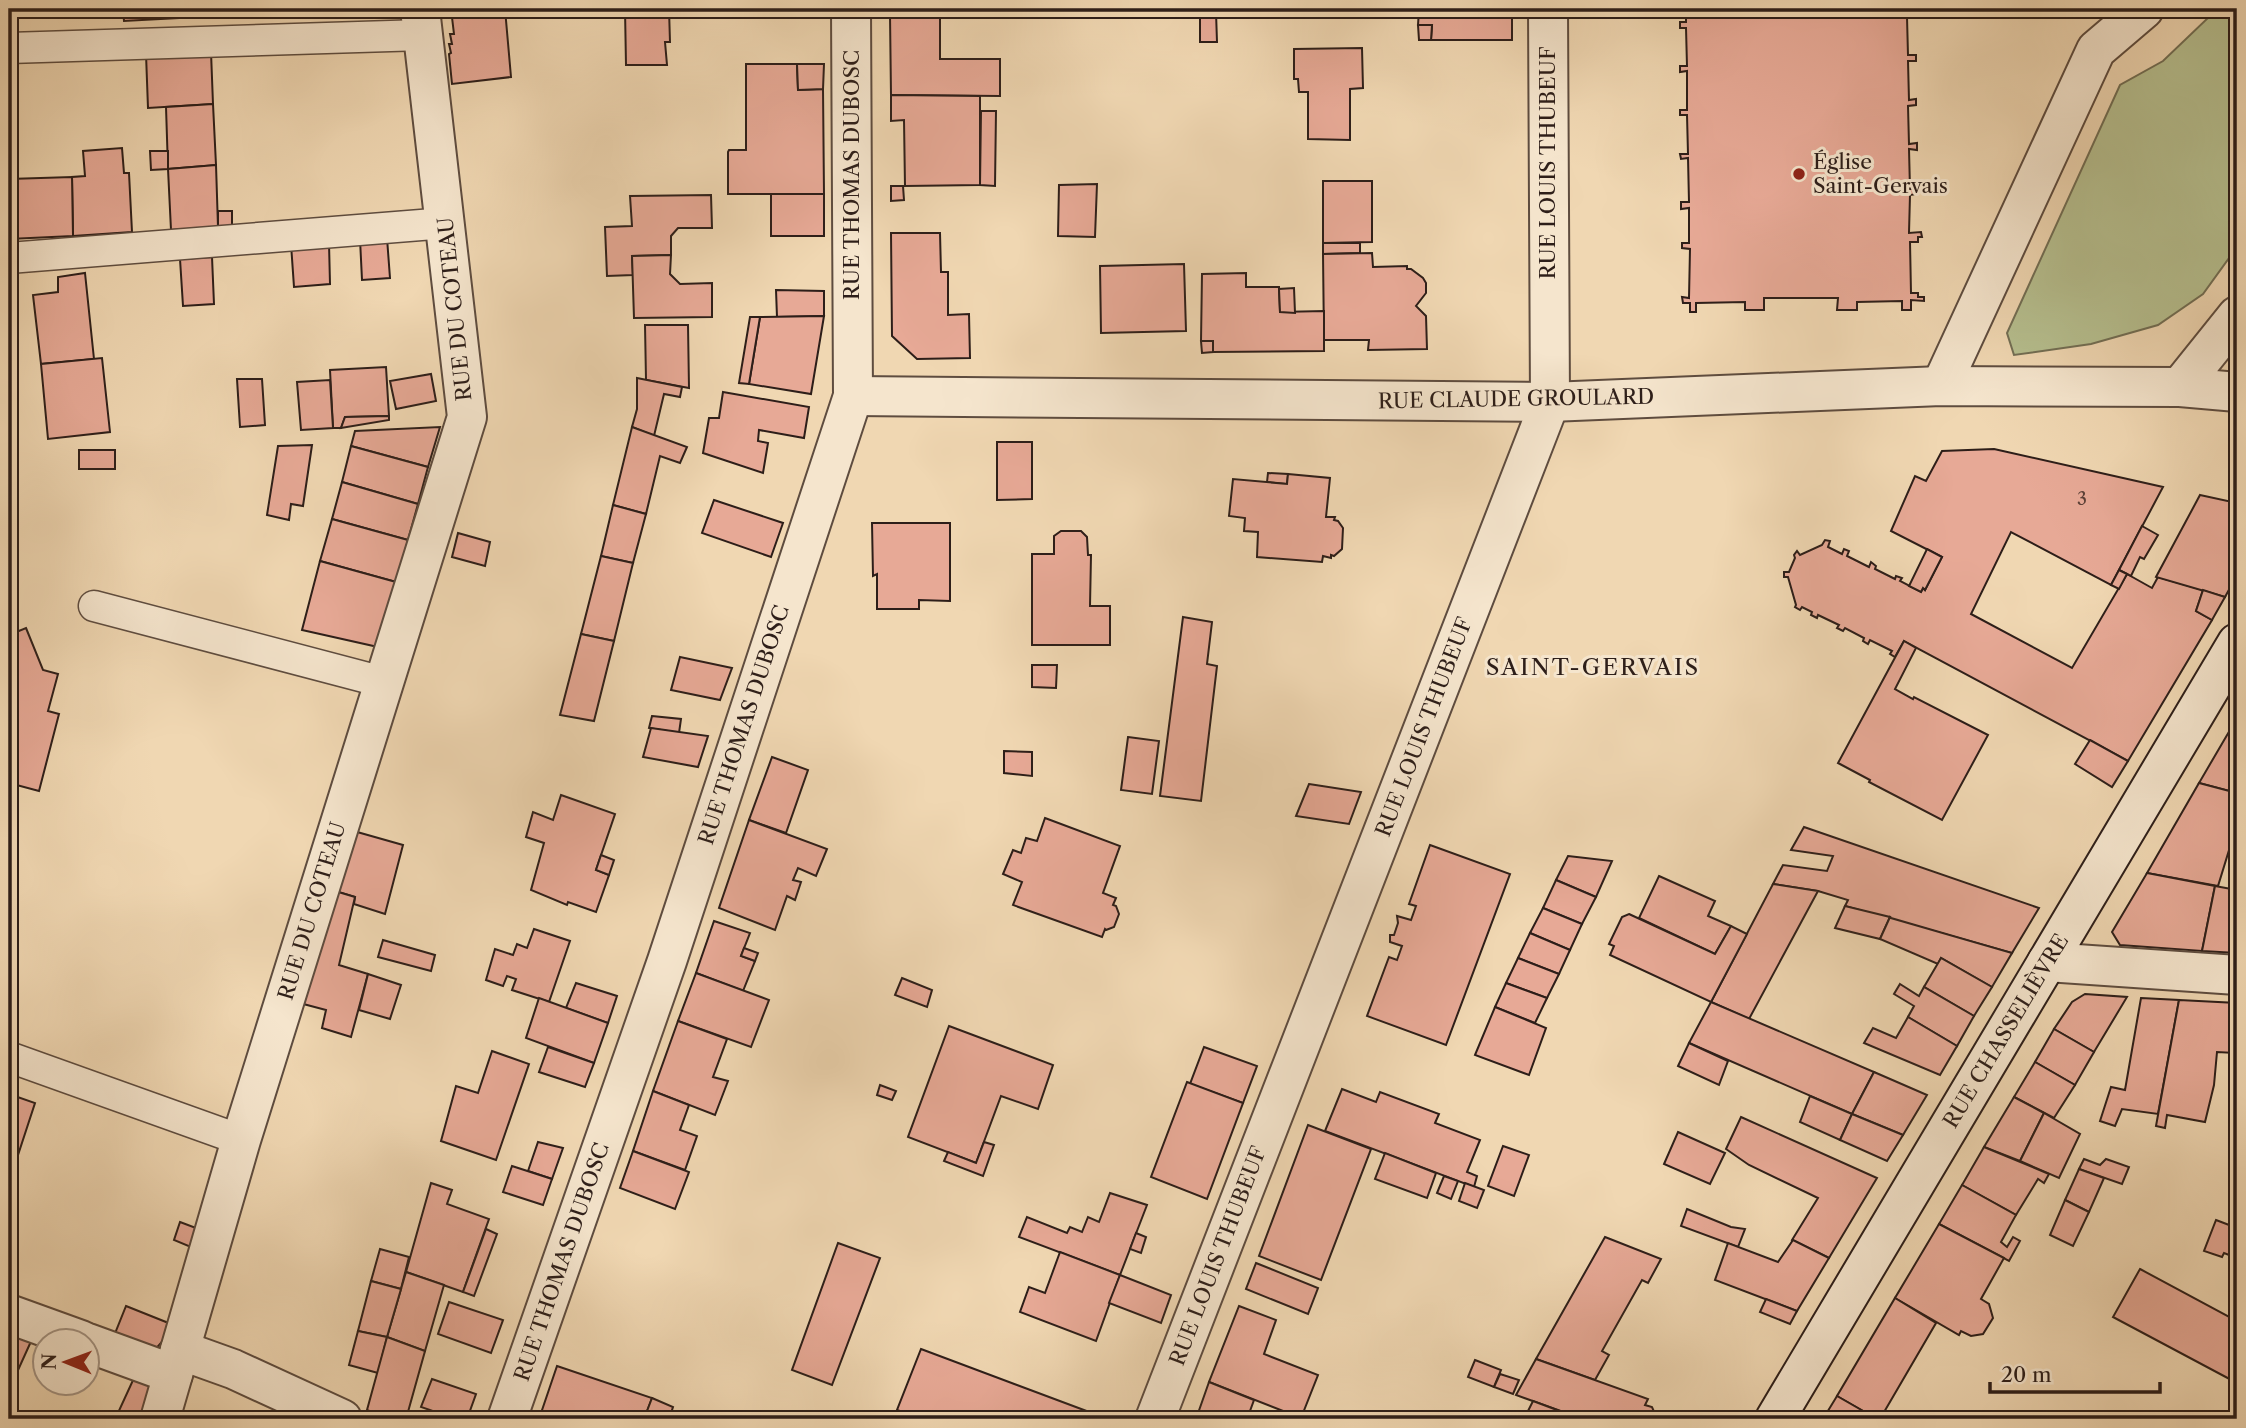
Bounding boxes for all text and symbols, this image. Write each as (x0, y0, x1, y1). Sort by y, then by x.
street label: RUE LOUIS THUBEUF (1535, 46, 1560, 279)
street label: RUE THOMAS DUBOSC (839, 50, 864, 300)
place label: Église Saint-Gervais (1813, 149, 1948, 198)
marker: Église Saint-Gervais (1791, 166, 1807, 182)
street label: RUE DU COTEAU (432, 216, 477, 402)
street label: RUE CLAUDE GROULARD (1378, 384, 1654, 413)
house number: 3 (2077, 488, 2087, 510)
street label: RUE THOMAS DUBOSC (693, 602, 794, 848)
street label: RUE LOUIS THUBEUF (1370, 613, 1477, 840)
district label: SAINT-GERVAIS (1486, 653, 1700, 681)
street label: RUE DU COTEAU (273, 819, 350, 1003)
street label: RUE CHASSELIÈVRE (1938, 929, 2073, 1132)
street label: RUE THOMAS DUBOSC (509, 1139, 614, 1384)
street label: RUE LOUIS THUBEUF (1164, 1142, 1271, 1369)
north arrow (32, 1326, 102, 1396)
scale bar (1990, 1351, 2160, 1395)
text: N (38, 1353, 61, 1370)
text: 20 m (2001, 1362, 2052, 1387)

